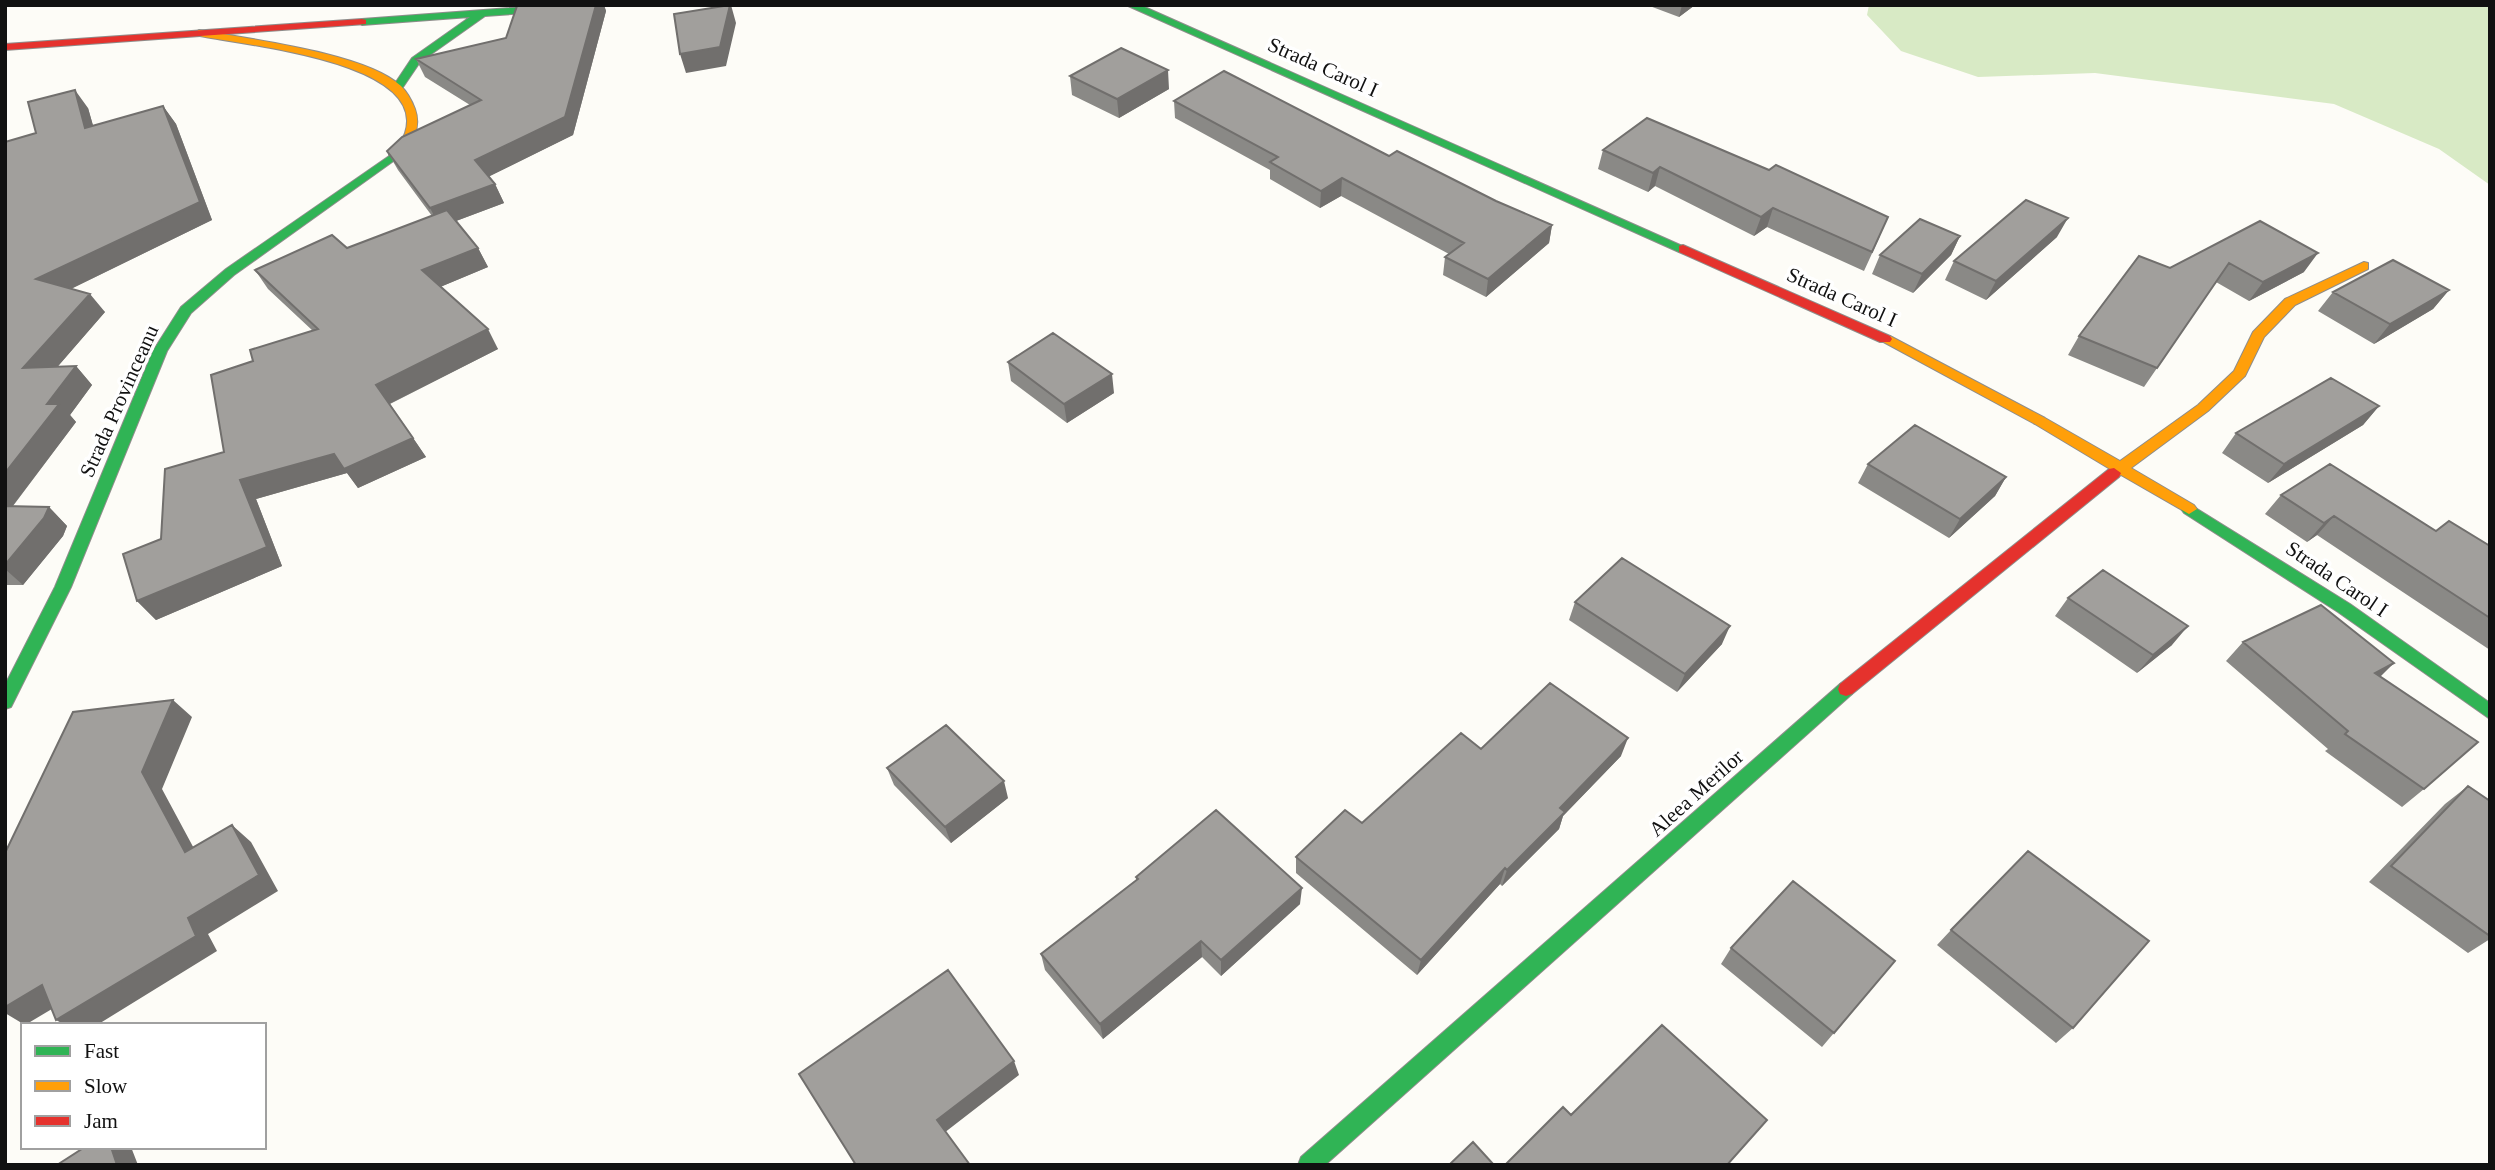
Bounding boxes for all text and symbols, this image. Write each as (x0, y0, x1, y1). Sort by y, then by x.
street label: Strada Carol I (1264, 32, 1382, 102)
street label: Strada Carol I (1783, 262, 1901, 332)
street label: Strada Provinceanu (75, 321, 163, 481)
street label: Strada Carol I (2281, 536, 2393, 622)
street label: Aleea Merilor (1644, 744, 1748, 842)
legend (21, 1023, 266, 1149)
text: Fast (84, 1039, 119, 1063)
text: Slow (84, 1074, 128, 1098)
text: Jam (84, 1109, 118, 1133)

